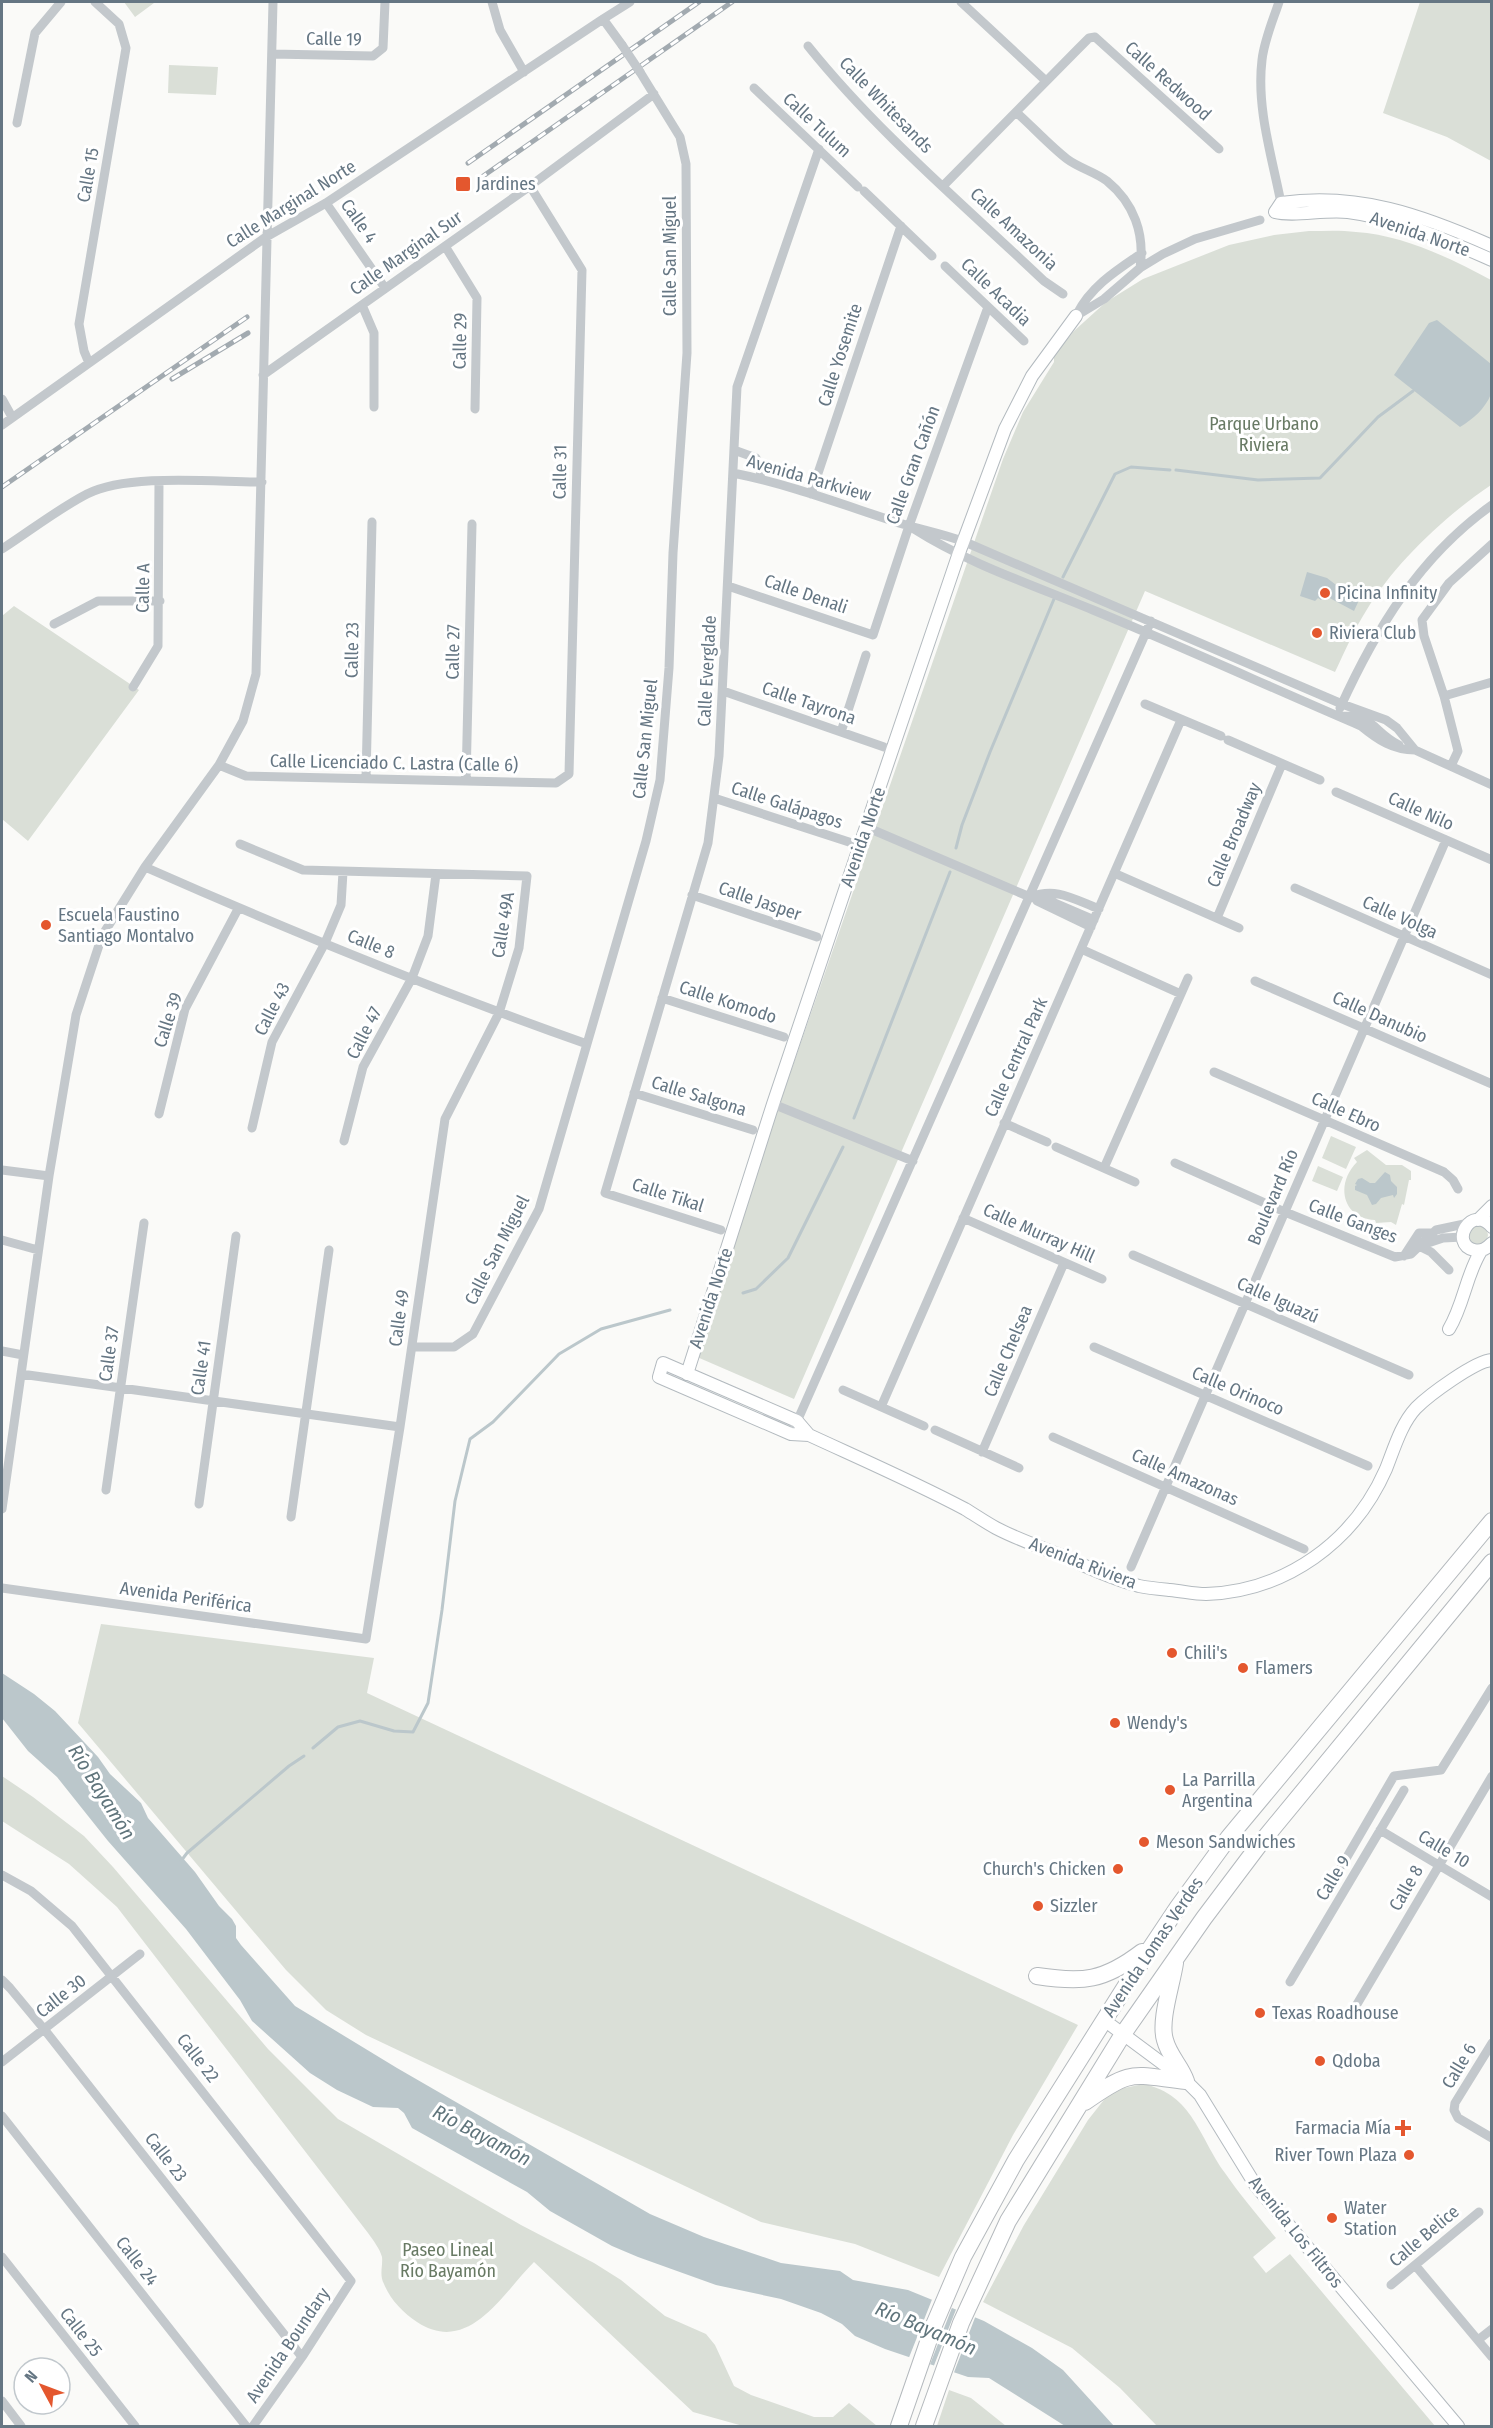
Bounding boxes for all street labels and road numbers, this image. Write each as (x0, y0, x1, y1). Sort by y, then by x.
street label: Calle 19 (306, 28, 362, 50)
street label: Calle Redwood (1120, 36, 1216, 126)
street label: Calle Whitesands (835, 52, 938, 158)
street label: Calle Tulum (778, 88, 856, 162)
street label: Calle 15 (72, 146, 104, 204)
street label: Calle Marginal Norte (222, 155, 360, 253)
street label: Calle Amazonia (966, 183, 1062, 275)
street label: Calle 4 (336, 195, 382, 248)
street label: Calle San Miguel (659, 196, 681, 316)
street label: Calle Marginal Sur (345, 206, 467, 300)
street label: Avenida Norte (1367, 207, 1473, 261)
street label: Calle Acadia (956, 253, 1036, 331)
street label: Calle Yosemite (813, 301, 867, 409)
street label: Calle 29 (449, 312, 471, 370)
street label: Calle Gran Cañón (881, 403, 945, 527)
street label: Calle 31 (549, 444, 571, 500)
street label: Avenida Parkview (744, 450, 874, 506)
street label: Calle A (132, 562, 154, 613)
street label: Calle Denali (761, 569, 851, 619)
street label: Calle Everglade (693, 615, 721, 727)
street label: Calle 23 (341, 622, 363, 678)
street label: Calle 27 (442, 624, 464, 680)
street label: Calle Tayrona (759, 677, 859, 729)
street label: Calle San Miguel (628, 678, 662, 800)
street label: Calle Licenciado C. Lastra (Calle 6) (270, 750, 518, 776)
street label: Calle Galápagos (728, 777, 846, 833)
street label: Calle Broadway (1202, 779, 1266, 891)
street label: Avenida Norte (836, 784, 890, 890)
street label: Calle Nilo (1385, 787, 1457, 835)
street label: Calle Jasper (716, 877, 805, 926)
street label: Calle 49A (487, 890, 519, 960)
street label: Calle Volga (1359, 891, 1441, 943)
street label: Calle 8 (344, 925, 398, 963)
street label: Calle Komodo (676, 976, 780, 1028)
street label: Calle 43 (249, 979, 295, 1039)
street label: Calle Danubio (1329, 986, 1431, 1048)
street label: Calle 39 (149, 990, 187, 1050)
street label: Calle Central Park (980, 993, 1052, 1120)
street label: Calle 47 (342, 1003, 386, 1063)
street label: Calle Salgona (649, 1071, 749, 1121)
street label: Calle Ebro (1308, 1087, 1384, 1137)
street label: Boulevard Río (1243, 1146, 1303, 1248)
street label: Calle Tikal (629, 1173, 707, 1217)
street label: Calle San Miguel (460, 1191, 534, 1309)
street label: Calle Ganges (1305, 1194, 1401, 1248)
street label: Calle Murray Hill (980, 1199, 1099, 1268)
street label: Avenida Norte (684, 1245, 738, 1351)
street label: Calle Iguazú (1233, 1272, 1323, 1328)
street label: Calle 49 (384, 1288, 414, 1348)
street label: Calle Chelsea (979, 1302, 1037, 1400)
street label: Calle 37 (94, 1325, 124, 1383)
street label: Calle 41 (186, 1339, 216, 1397)
street label: Calle Orinoco (1189, 1362, 1287, 1420)
street label: Calle Amazonas (1128, 1444, 1242, 1510)
street label: Avenida Riviera (1026, 1532, 1140, 1594)
street label: Avenida Periférica (119, 1577, 254, 1617)
street label: Calle 10 (1414, 1825, 1474, 1873)
street label: Calle 9 (1311, 1851, 1355, 1905)
street label: Calle 8 (1384, 1861, 1428, 1915)
street label: Avenida Lomas Verdes (1098, 1873, 1208, 2021)
street label: Calle 30 (32, 1970, 90, 2022)
street label: Calle 22 (172, 2029, 224, 2087)
street label: Calle 6 (1437, 2039, 1481, 2093)
street label: Calle 23 (140, 2128, 192, 2186)
street label: Avenida Los Filtros (1244, 2172, 1348, 2293)
street label: Calle Belice (1385, 2200, 1463, 2272)
street label: Calle 24 (111, 2232, 163, 2290)
street label: Avenida Boundary (241, 2283, 335, 2407)
street label: Calle 25 (55, 2303, 107, 2361)

